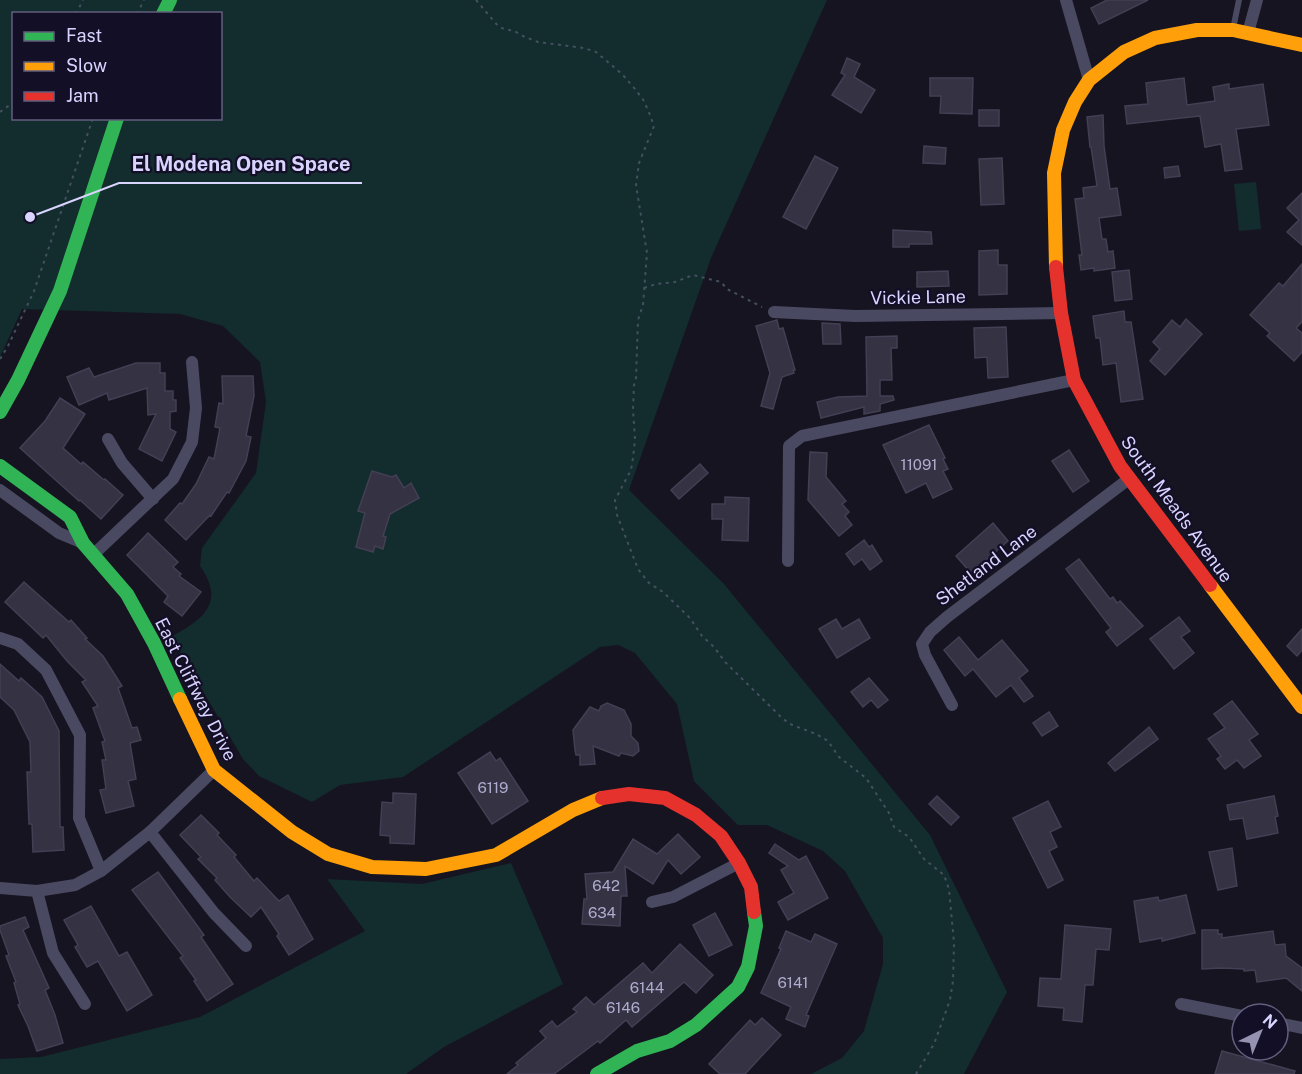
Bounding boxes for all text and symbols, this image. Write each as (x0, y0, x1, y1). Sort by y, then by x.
legend (12, 12, 222, 120)
text: Fast (66, 25, 102, 46)
text: Slow (66, 55, 107, 76)
text: Jam (66, 85, 99, 106)
callout: El Modena Open Space (119, 145, 362, 183)
text: El Modena Open Space (131, 152, 351, 176)
street label: Vickie Lane (870, 286, 966, 308)
street label: South Meads Avenue (1117, 432, 1237, 586)
house number: 11091 (901, 456, 937, 473)
street label: Shetland Lane (931, 520, 1041, 610)
street label: East Cliffway Drive (151, 614, 241, 764)
house number: 6119 (478, 779, 508, 796)
house number: 642 (592, 877, 620, 894)
house number: 634 (588, 904, 616, 921)
house number: 6141 (778, 974, 808, 991)
house number: 6144 (630, 979, 664, 996)
house number: 6146 (606, 999, 640, 1016)
north arrow (1230, 1002, 1290, 1062)
text: N (1259, 1010, 1281, 1033)

